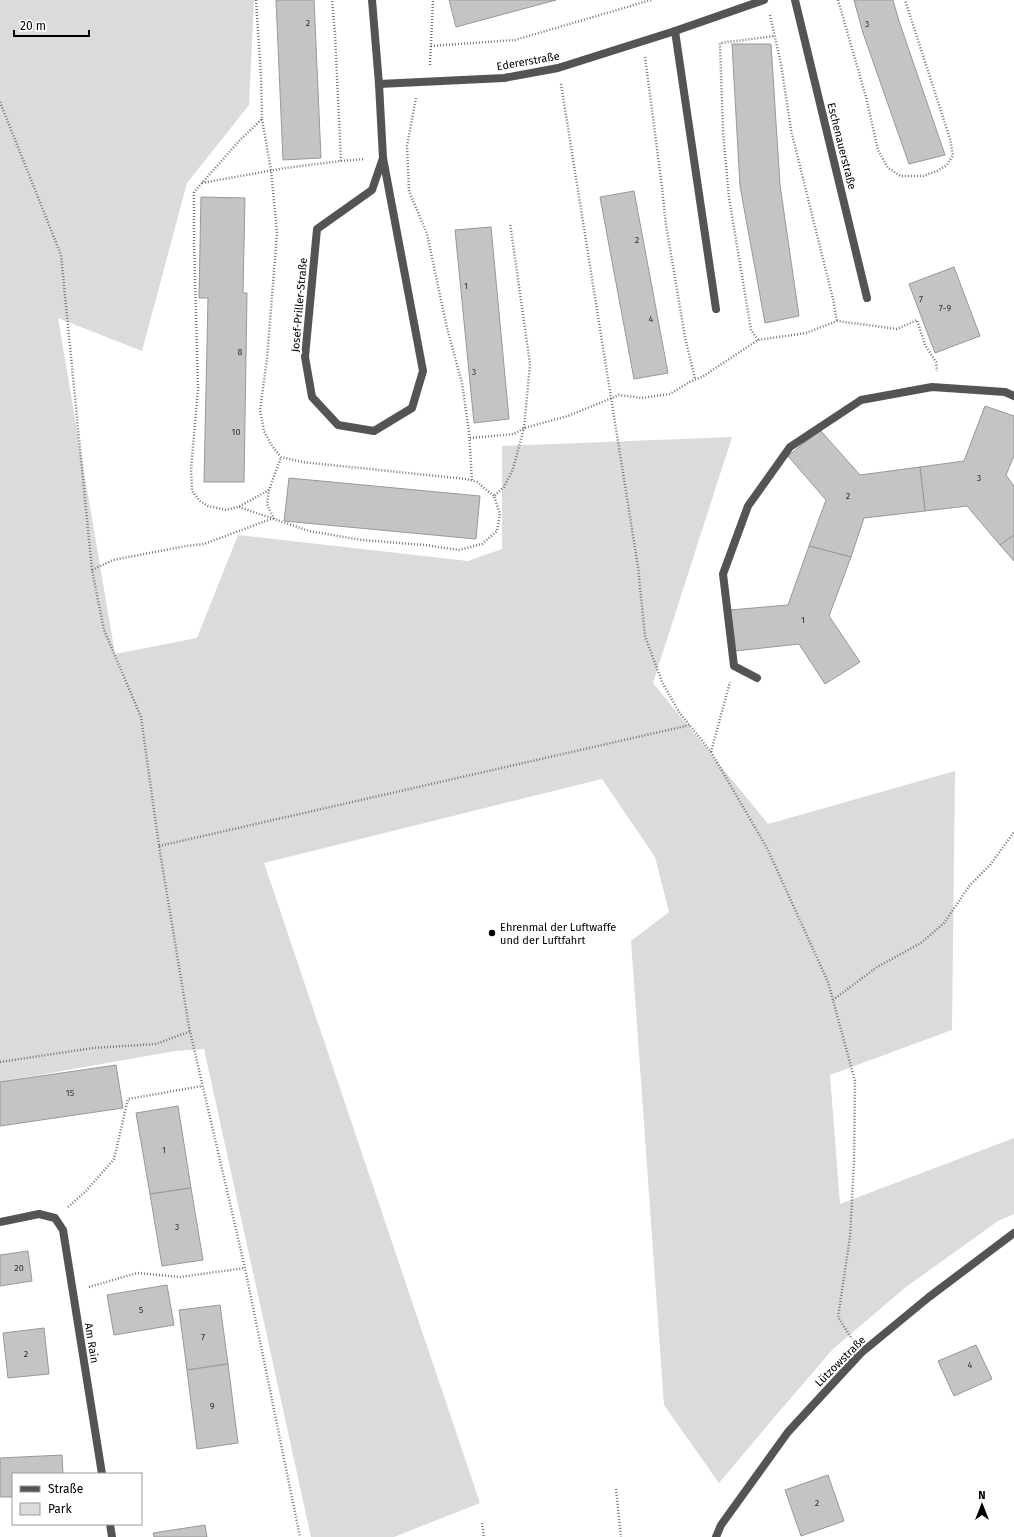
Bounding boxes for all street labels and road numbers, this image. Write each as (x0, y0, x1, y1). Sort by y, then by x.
street label: Edererstraße (496, 50, 561, 73)
street label: Eschenauerstraße (824, 101, 859, 191)
street label: Josef-Priller-Straße (289, 257, 310, 353)
street label: Am Rain (82, 1322, 101, 1364)
street label: Lützowstraße (812, 1333, 868, 1389)

